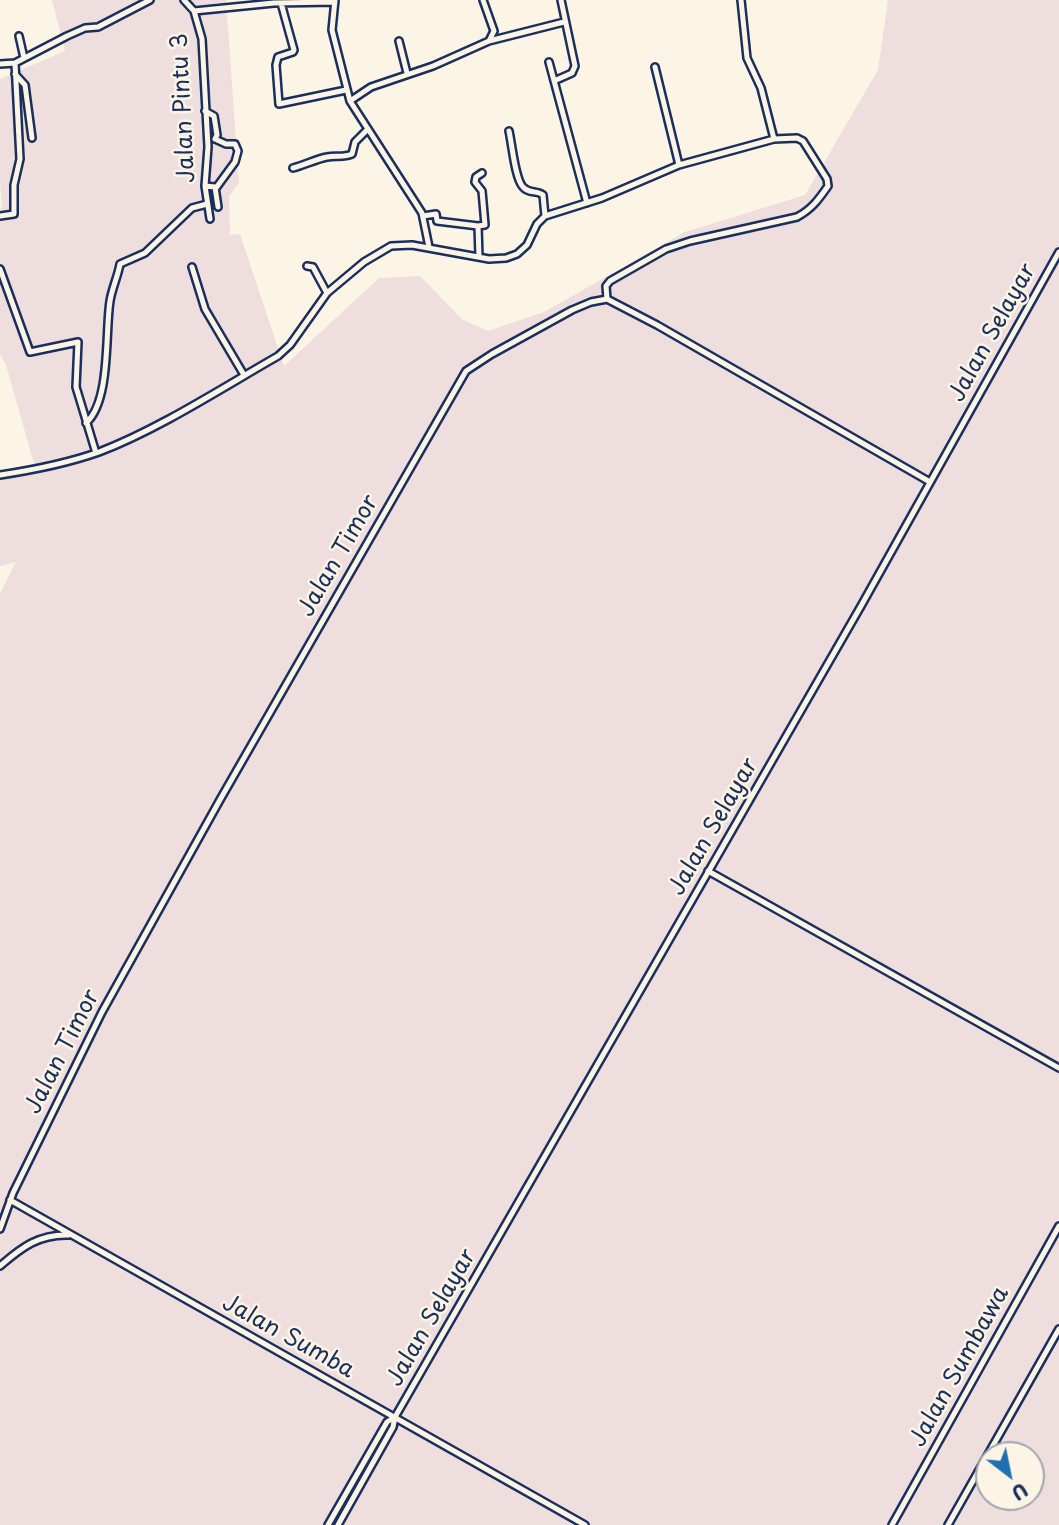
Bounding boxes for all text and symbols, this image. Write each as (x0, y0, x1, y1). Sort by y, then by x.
street label: Jalan Pintu 3 (166, 33, 202, 183)
street label: Jalan Selayar (944, 259, 1042, 407)
street label: Jalan Timor (293, 490, 385, 622)
street label: Jalan Selayar (664, 754, 764, 900)
street label: Jalan Timor (20, 985, 106, 1119)
street label: Jalan Selayar (382, 1245, 482, 1391)
street label: Jalan Sumbawa (905, 1282, 1015, 1452)
street label: Jalan Sumba (217, 1289, 359, 1385)
north arrow (975, 1441, 1045, 1511)
text: U (1007, 1476, 1034, 1508)

